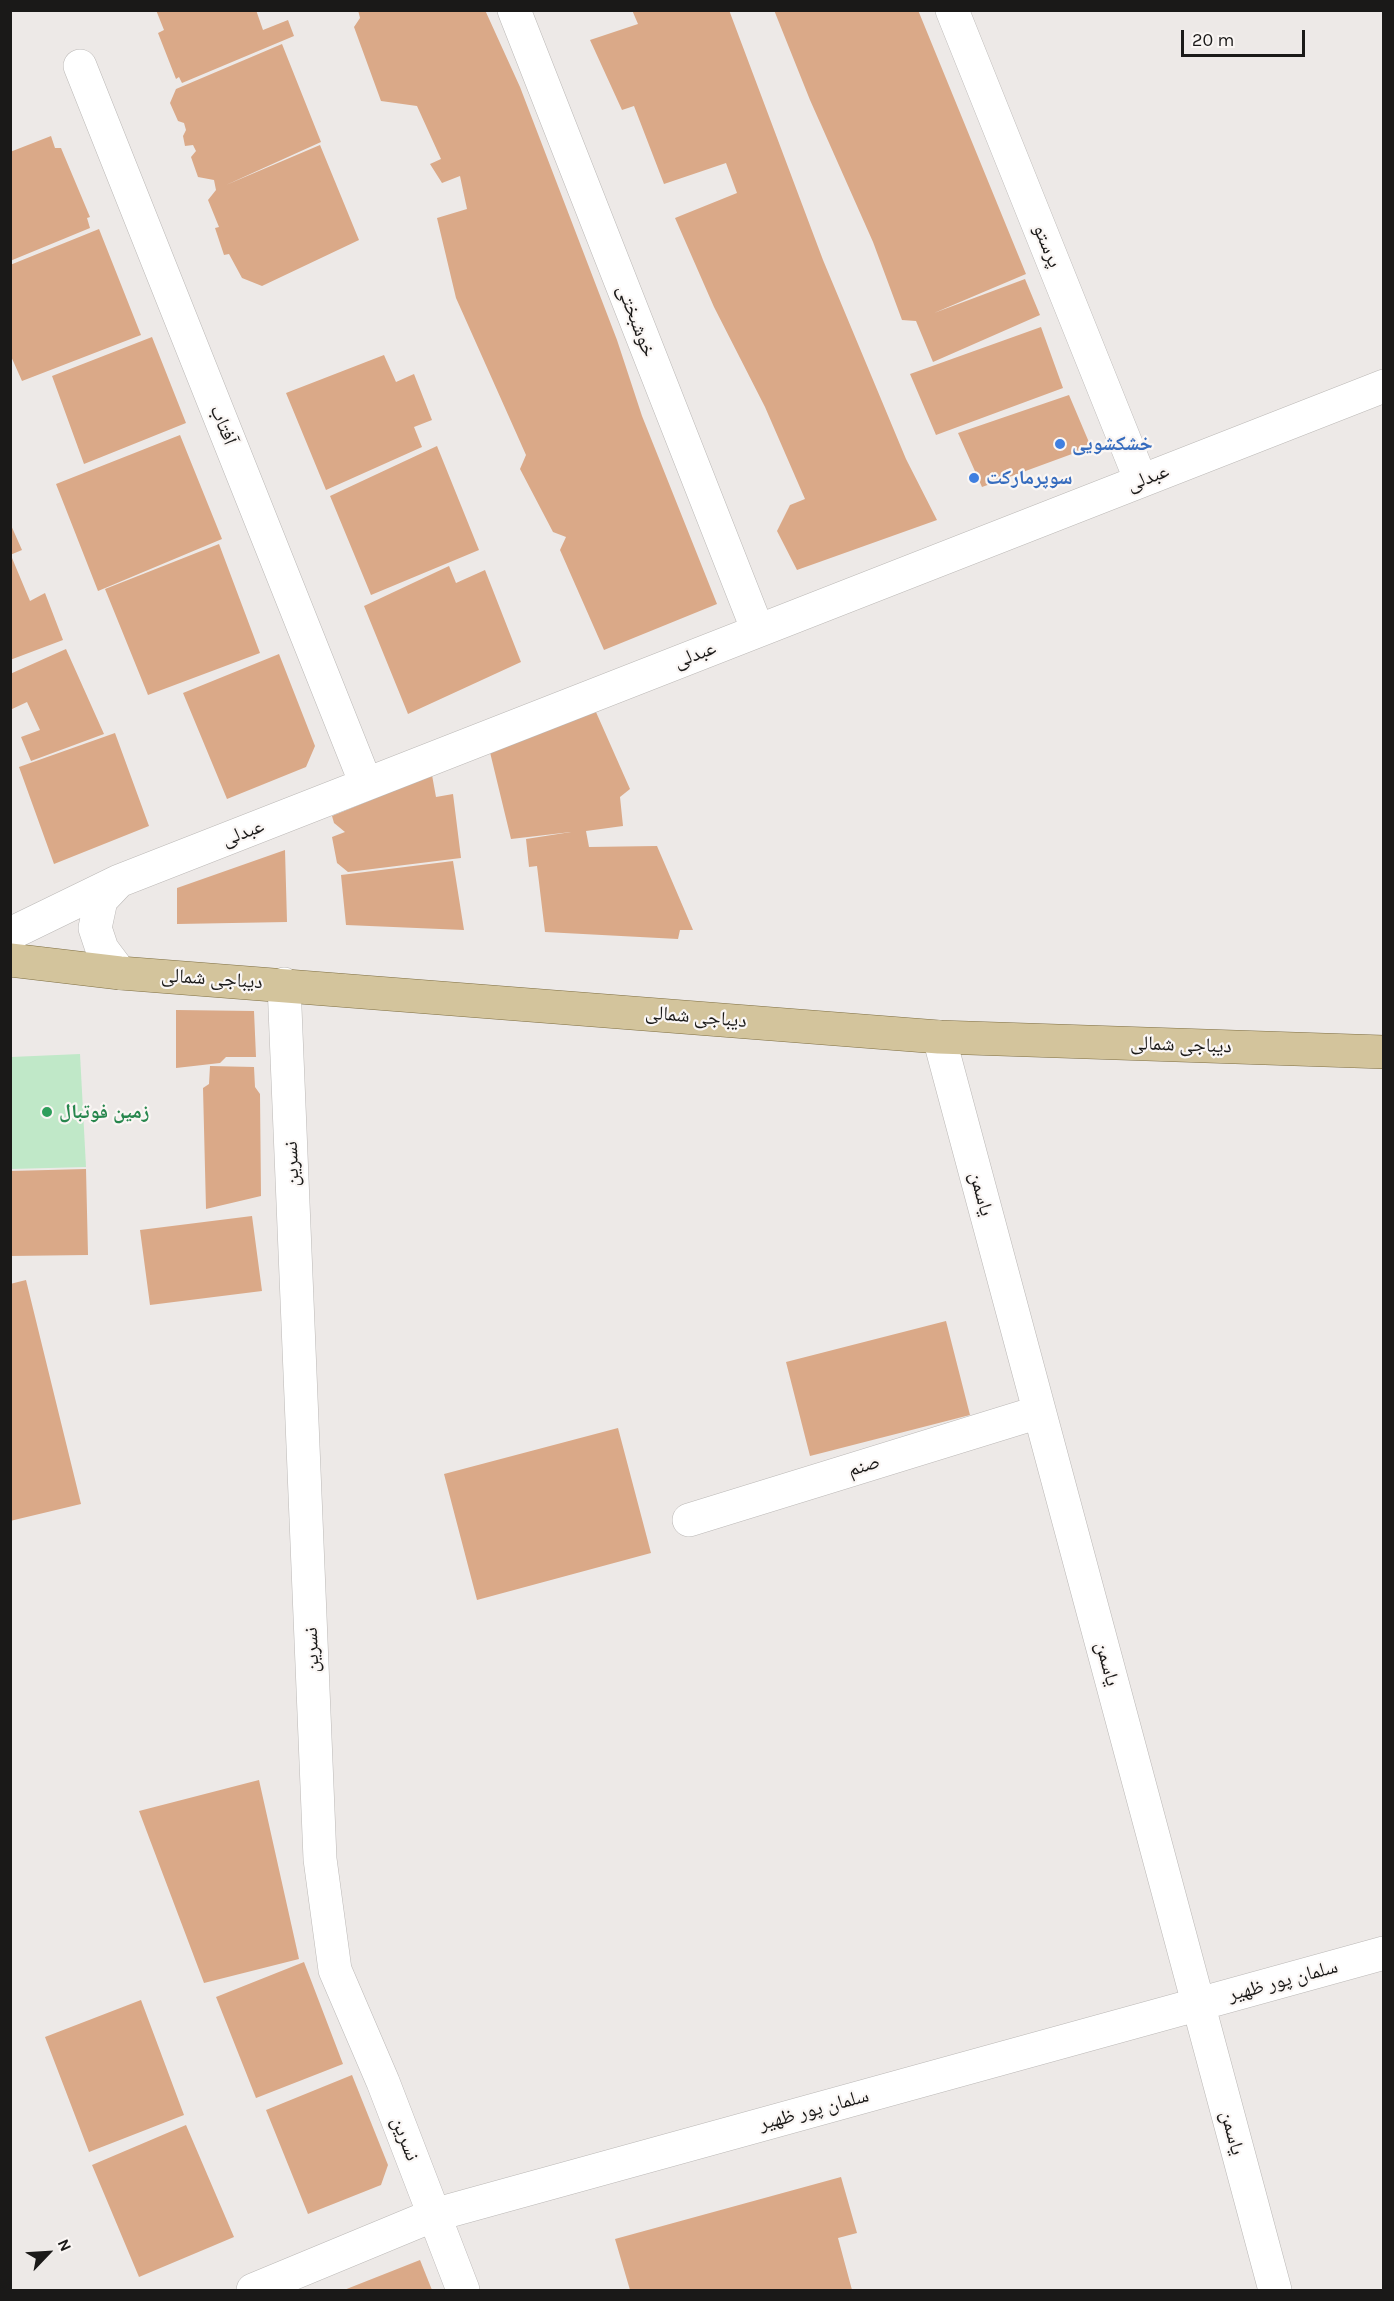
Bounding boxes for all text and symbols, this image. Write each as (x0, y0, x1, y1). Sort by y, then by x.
scale bar (1184, 18, 1308, 56)
text: 20 m (1192, 29, 1234, 51)
street label: پرستو (1028, 221, 1066, 271)
street label: خوشبختی (611, 282, 661, 360)
street label: آفتاب (204, 402, 242, 448)
place label: خشکشویی (1072, 432, 1153, 456)
marker: خشکشویی (1053, 437, 1067, 451)
street label: عبدلی (1123, 459, 1173, 497)
place label: سوپرمارکت (986, 466, 1072, 490)
marker: سوپرمارکت (967, 471, 981, 485)
street label: عبدلی (670, 636, 720, 674)
street label: عبدلی (218, 814, 268, 852)
street label: دیباجی شمالی (160, 963, 264, 995)
street label: دیباجی شمالی (644, 1001, 748, 1033)
street label: دیباجی شمالی (1130, 1031, 1232, 1059)
place label: زمین فوتبال (59, 1100, 149, 1124)
marker: زمین فوتبال (40, 1105, 54, 1119)
street label: نسرین (279, 1141, 305, 1187)
street label: یاسمن (964, 1169, 998, 1219)
street label: صنم (845, 1450, 883, 1482)
street label: نسرین (299, 1627, 325, 1673)
street label: یاسمن (1090, 1639, 1124, 1689)
street label: سلمان پور ظهیر (1225, 1955, 1341, 2007)
street label: سلمان پور ظهیر (756, 2084, 872, 2136)
street label: یاسمن (1215, 2108, 1249, 2158)
street label: نسرین (386, 2114, 424, 2164)
north arrow (18, 2223, 78, 2283)
text: N (54, 2236, 76, 2254)

